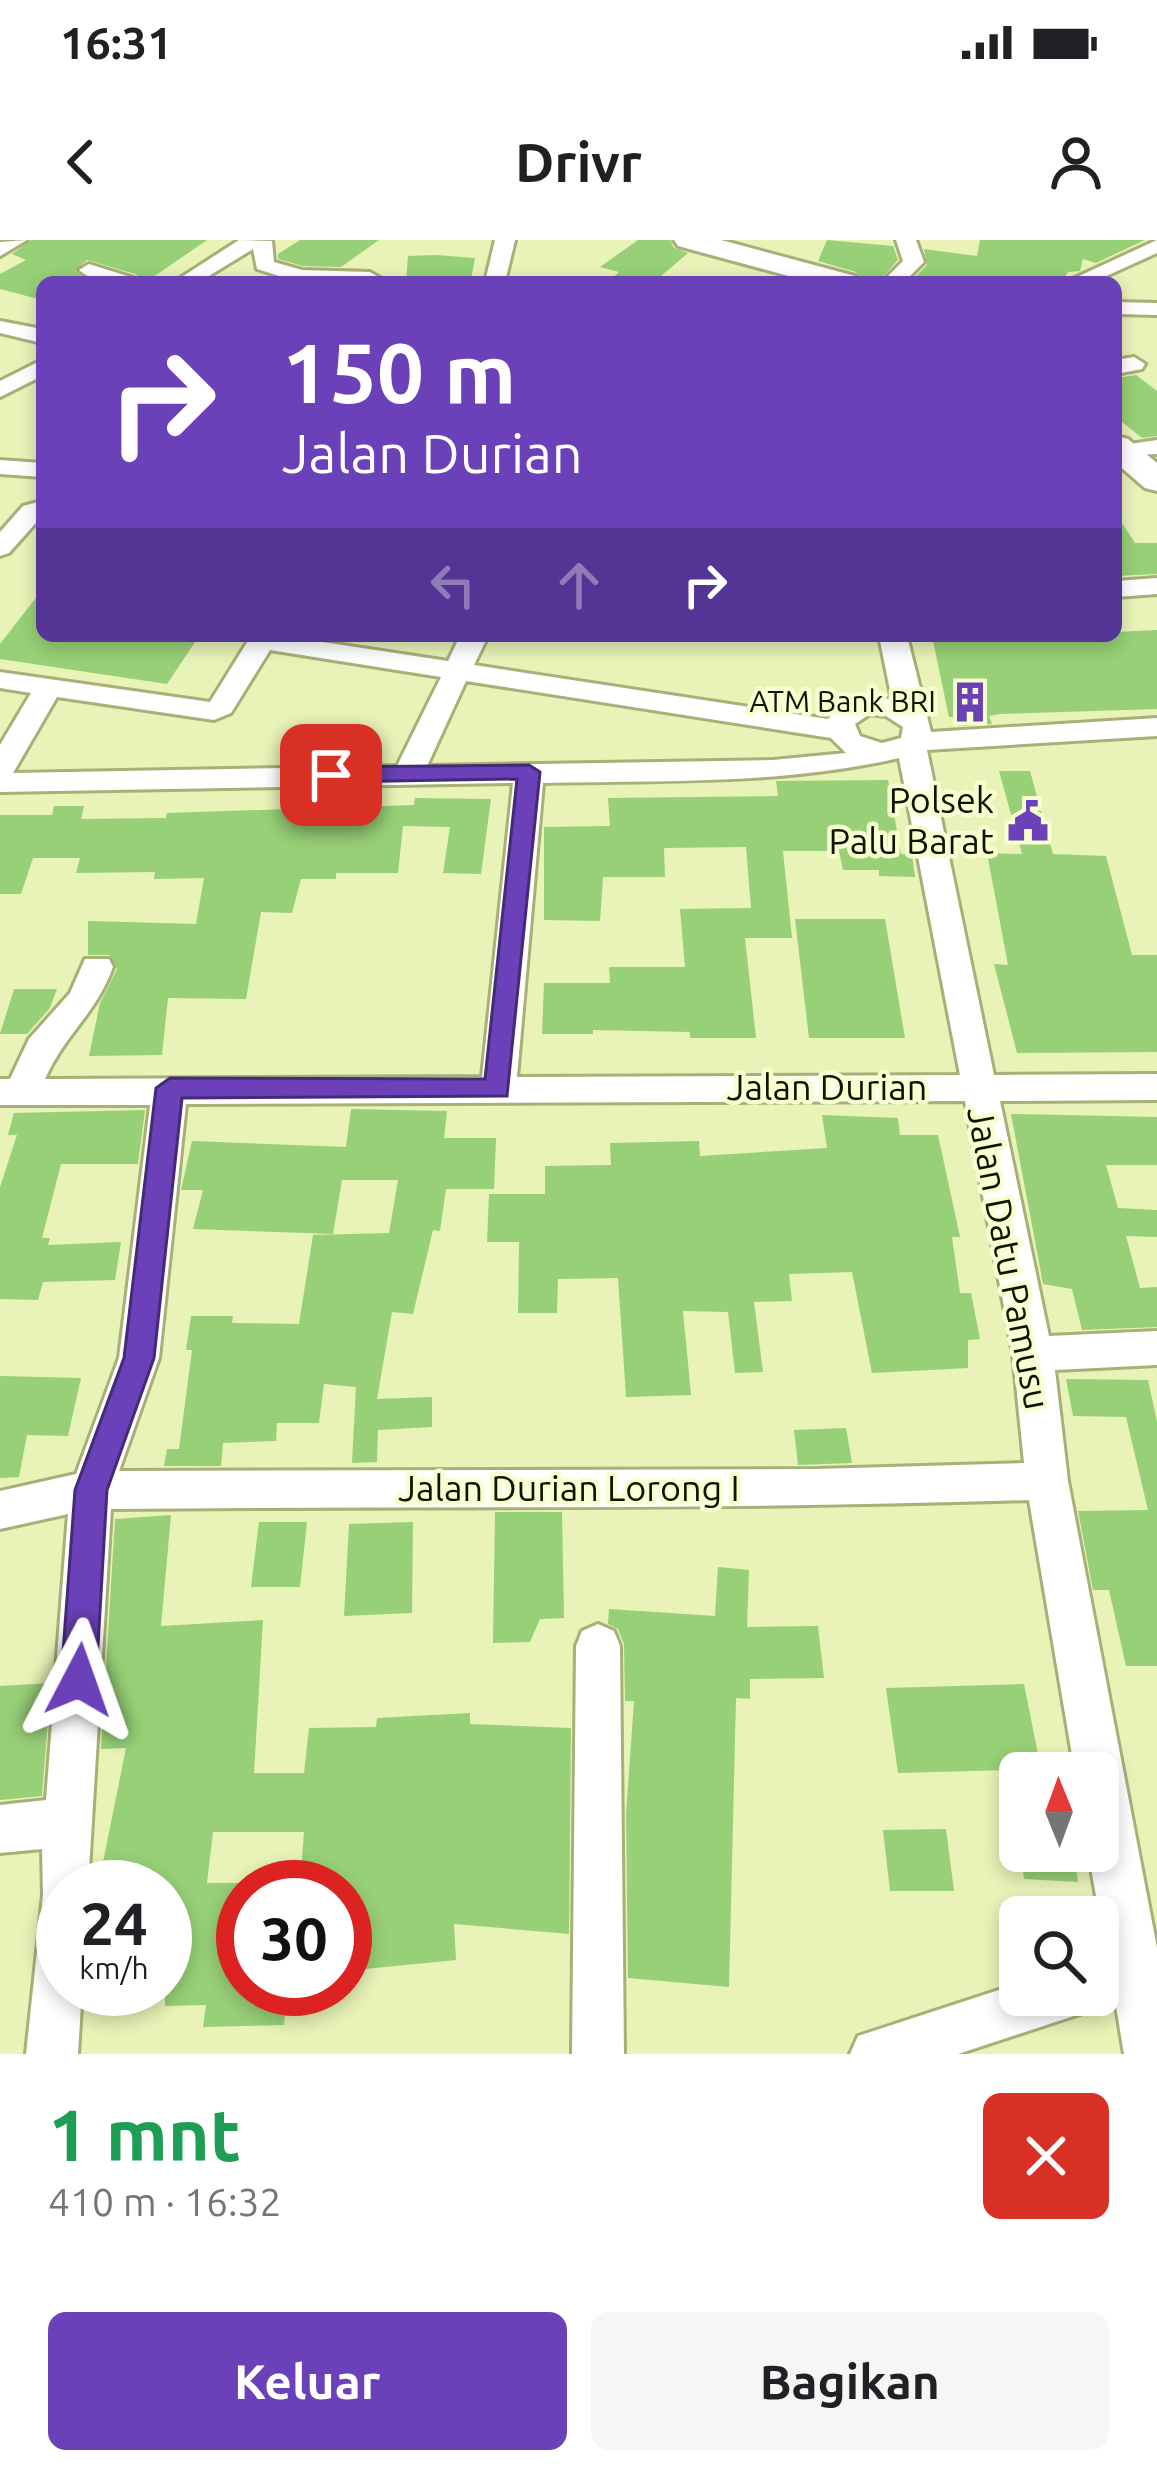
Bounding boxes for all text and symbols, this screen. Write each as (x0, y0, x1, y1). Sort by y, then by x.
text: 16:31 (60, 17, 173, 68)
icon: back (48, 129, 114, 195)
icon: person (1043, 129, 1109, 195)
text: Drivr (515, 132, 642, 192)
icon: right (84, 324, 240, 480)
text: 150 m (282, 325, 516, 419)
text: Jalan Durian (282, 423, 583, 483)
icon: left (420, 552, 486, 618)
icon: ahead (546, 552, 612, 618)
icon: right (672, 552, 738, 618)
building icon: ATM Bank BRI (947, 679, 993, 725)
place label: ATM Bank BRI (749, 684, 936, 718)
pin (280, 724, 382, 826)
icon: arrive (298, 742, 364, 808)
place label: Polsek Palu Barat (828, 779, 994, 861)
public building icon: Polsek Palu Barat (1005, 798, 1051, 844)
street label: Jalan Durian (727, 1066, 927, 1107)
street label: Jalan Datu Pamusu (960, 1103, 1059, 1413)
street label: Jalan Durian Lorong I (398, 1467, 740, 1508)
position arrow (16, 1617, 142, 1743)
north arrow (999, 1752, 1119, 1872)
map controls (999, 1752, 1119, 2016)
speed limit sign: 30 (216, 1860, 372, 2016)
text: 24 (80, 1889, 148, 1956)
button: search (999, 1896, 1119, 2016)
text: km/h (79, 1951, 149, 1985)
button: close (983, 2093, 1109, 2219)
text: 1 mnt (48, 2094, 241, 2175)
text: 410 m · 16:32 (48, 2180, 282, 2223)
button: Keluar (48, 2312, 567, 2450)
button: Bagikan (591, 2312, 1109, 2450)

